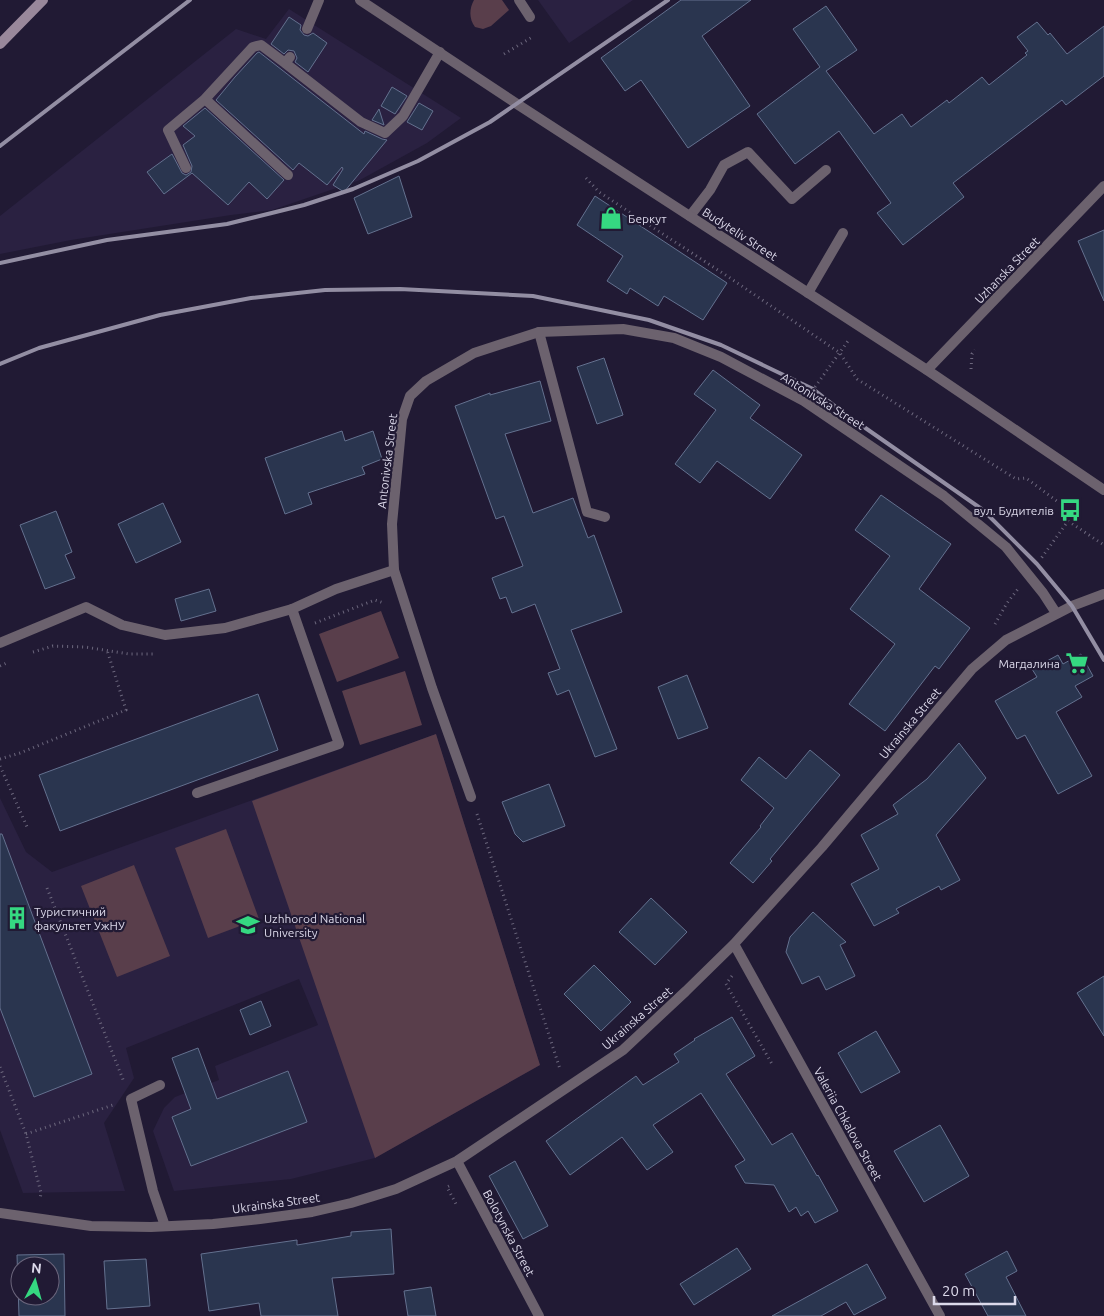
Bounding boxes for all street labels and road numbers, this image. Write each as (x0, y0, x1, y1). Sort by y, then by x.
street label: Budyteliv Street (700, 205, 780, 263)
street label: Uzhanska Street (972, 234, 1042, 306)
street label: Antonivska Street (779, 370, 867, 432)
street label: Antonivska Street (375, 412, 399, 509)
street label: Ukrainska Street (877, 685, 944, 761)
street label: Ukrainska Street (599, 984, 675, 1052)
street label: Valeriia Chkalova Street (811, 1065, 885, 1183)
street label: Bolotynska Street (481, 1188, 537, 1279)
street label: Ukrainska Street (231, 1190, 321, 1216)

